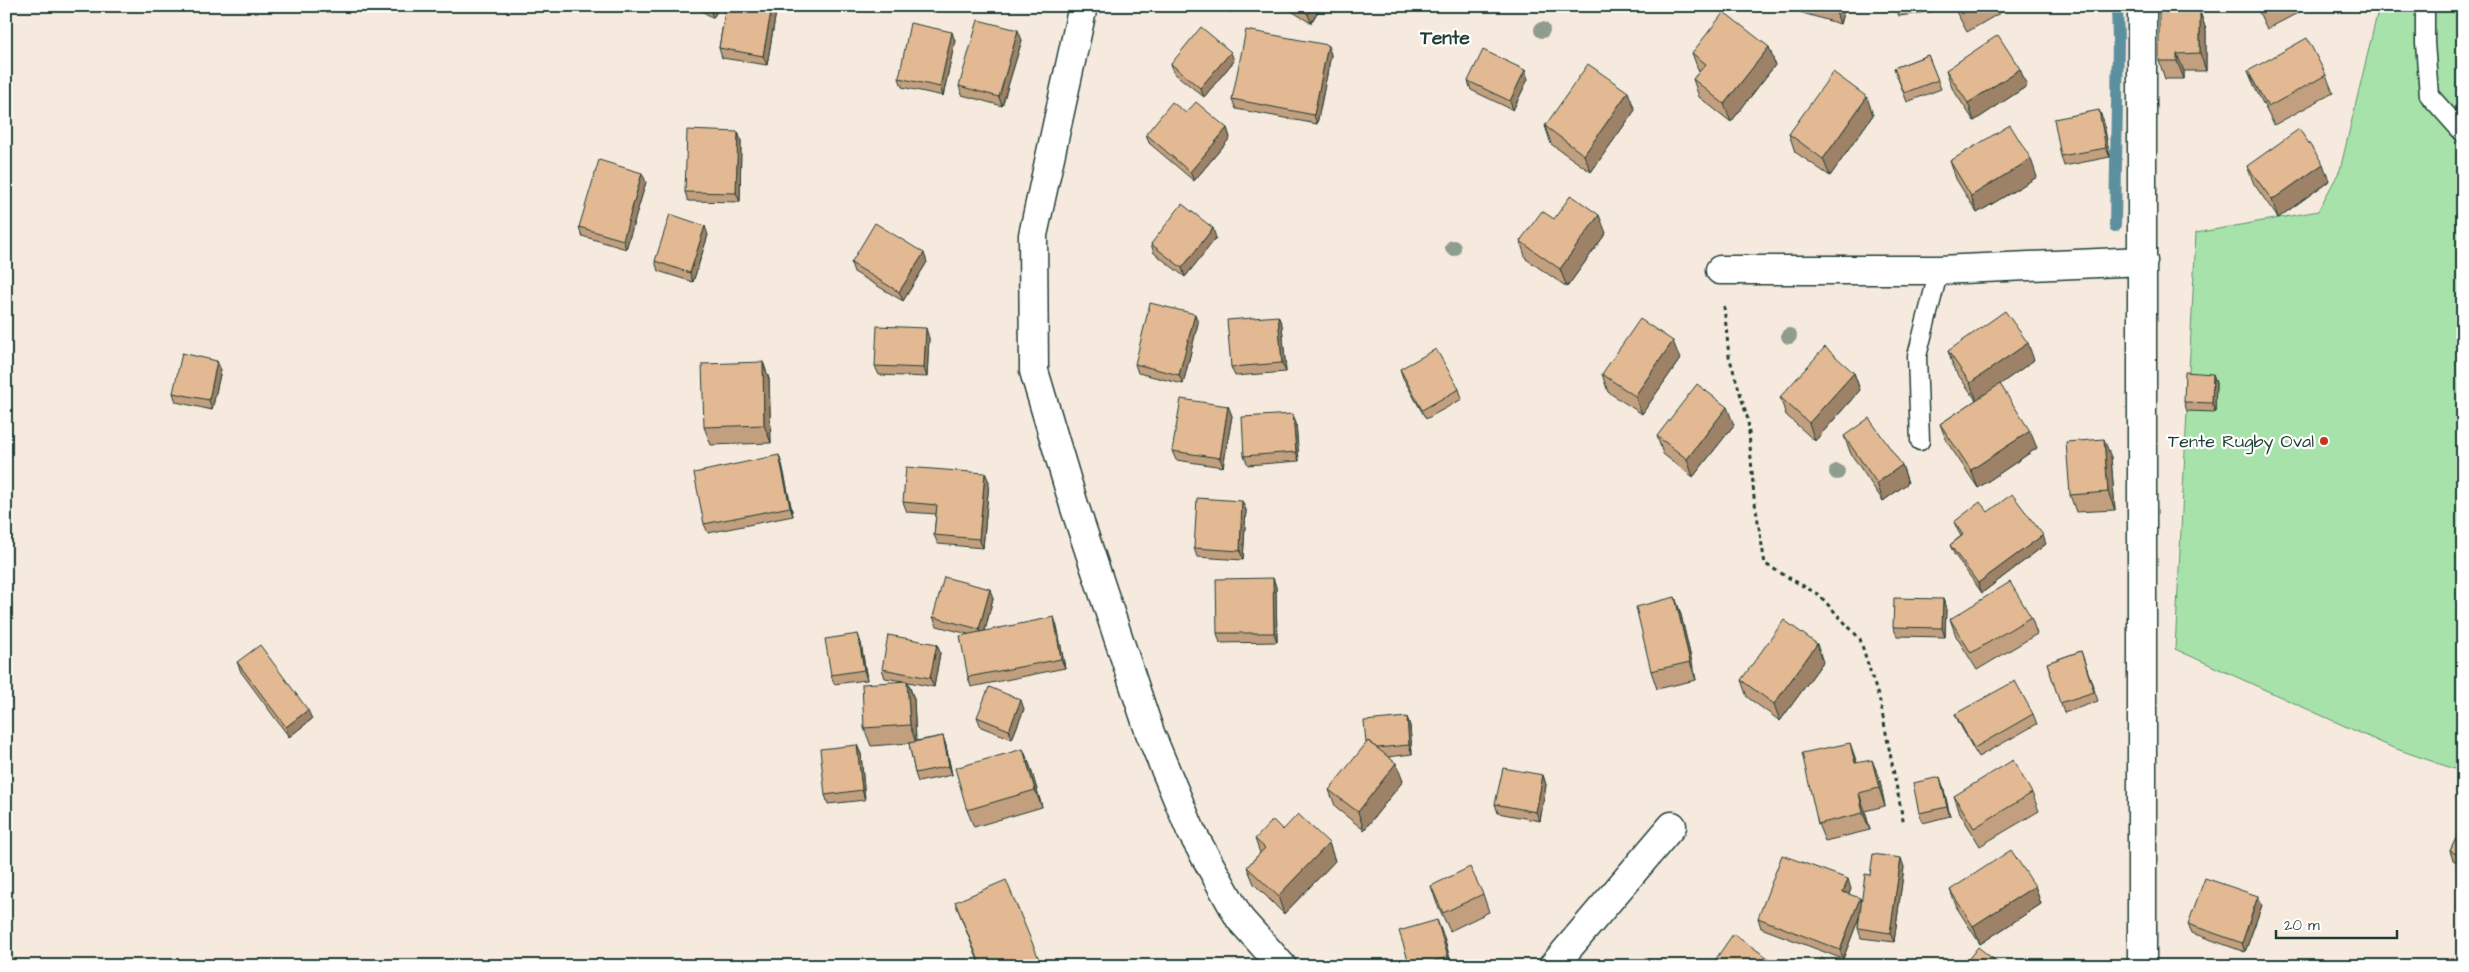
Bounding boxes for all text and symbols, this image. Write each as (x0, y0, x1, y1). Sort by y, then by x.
district label: Tente (1419, 25, 1471, 52)
place label: Tente Rugby Oval (2168, 429, 2314, 455)
marker: Tente Rugby Oval (2318, 435, 2330, 447)
scale bar (2276, 907, 2398, 939)
text: 20 m (2284, 915, 2320, 936)

